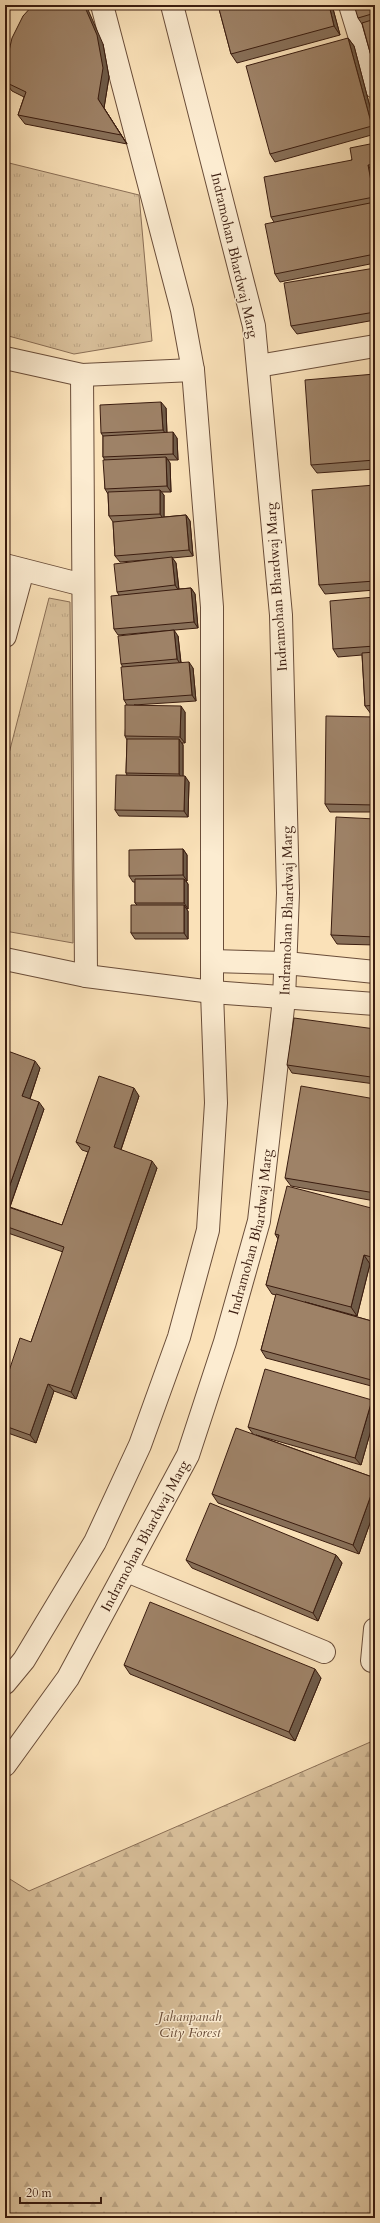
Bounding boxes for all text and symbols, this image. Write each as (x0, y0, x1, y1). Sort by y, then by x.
street label: Indramohan Bhardwaj Marg (206, 171, 263, 340)
street label: Indramohan Bhardwaj Marg (261, 502, 292, 672)
street label: Indramohan Bhardwaj Marg (275, 826, 298, 996)
street label: Indramohan Bhardwaj Marg (224, 1148, 277, 1317)
street label: Indramohan Bhardwaj Marg (97, 1457, 194, 1615)
park label: Jahanpanah City Forest (155, 2007, 222, 2042)
scale bar (20, 2179, 101, 2205)
text: 20 m (26, 2185, 53, 2201)

